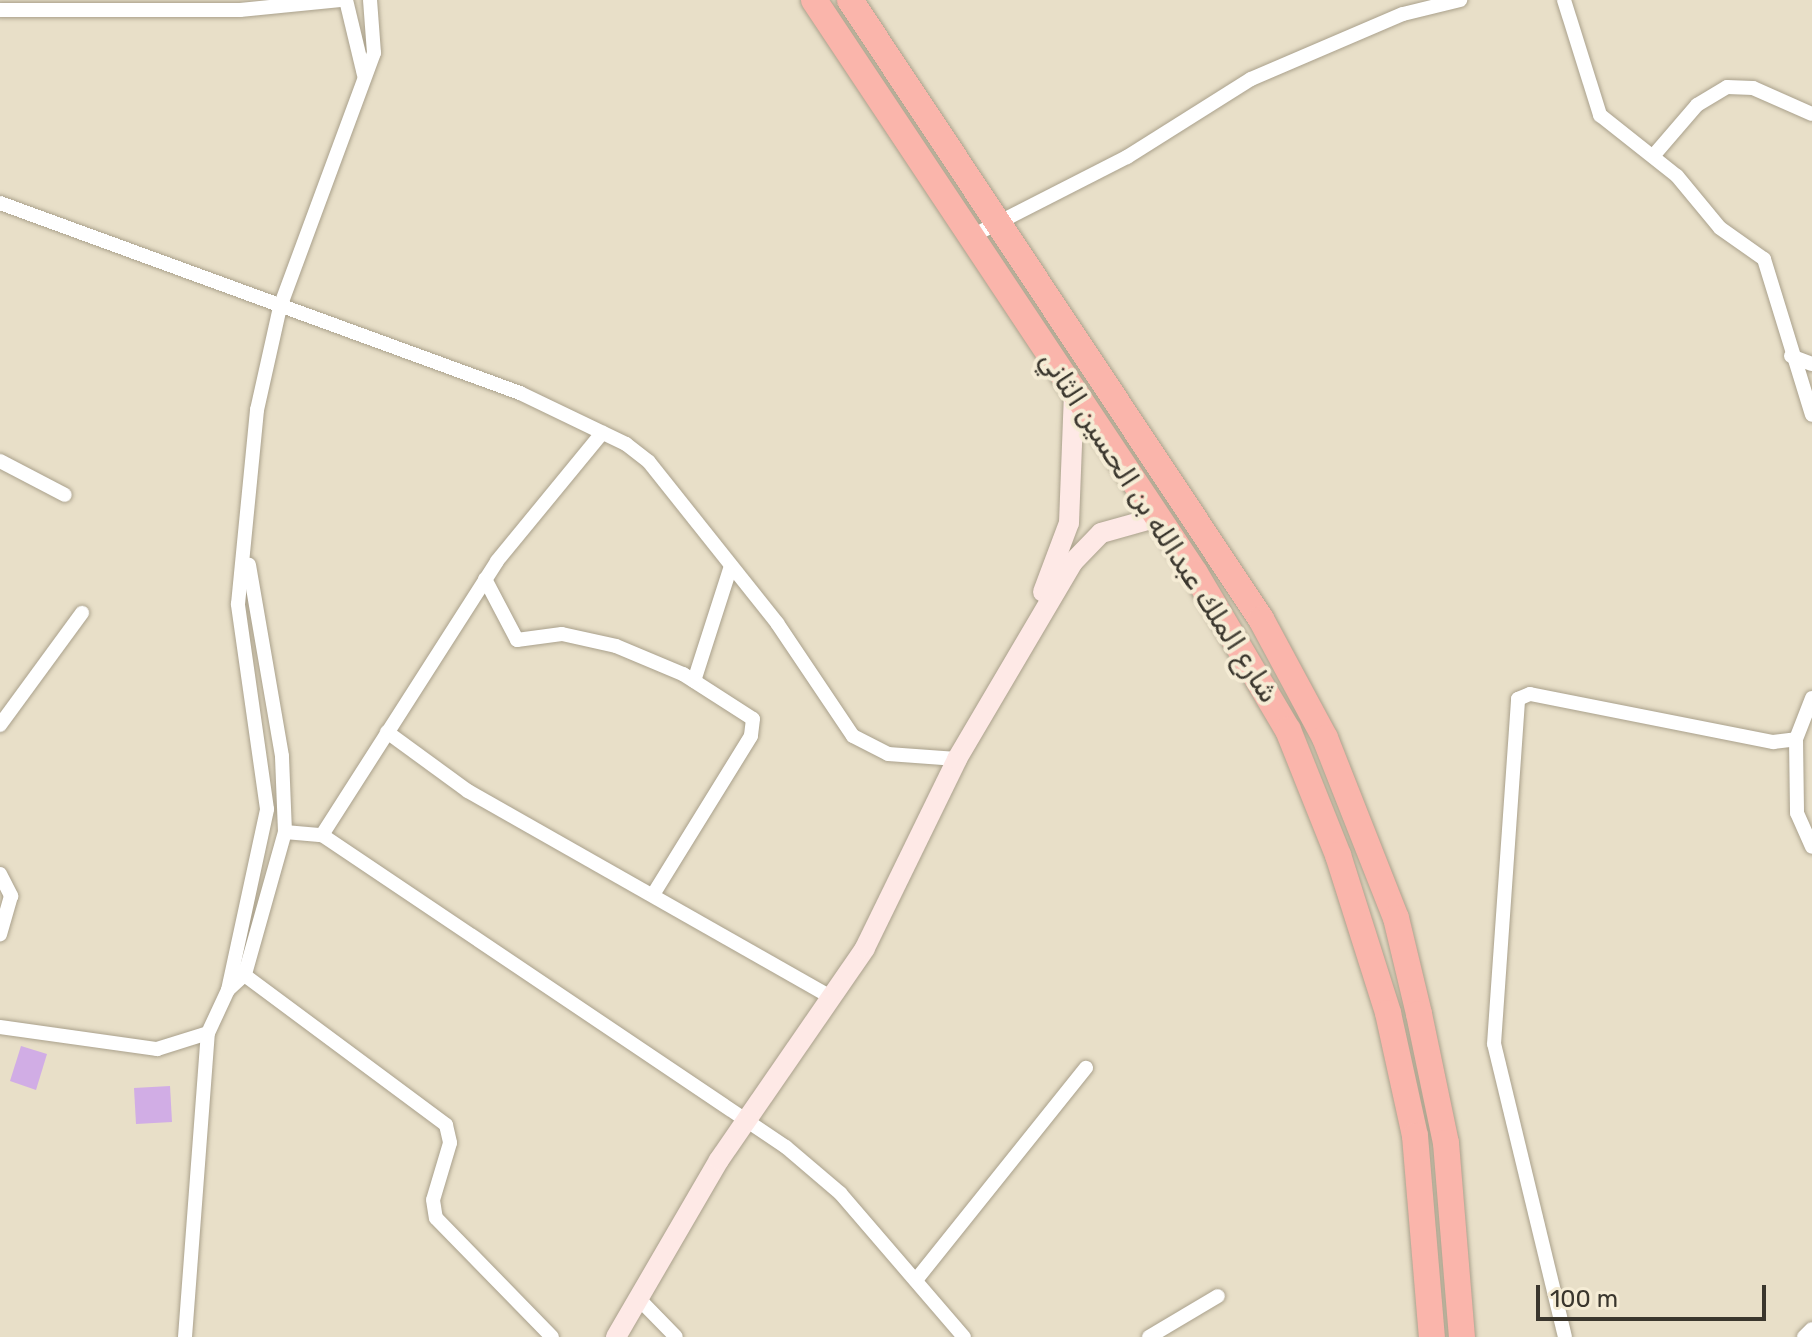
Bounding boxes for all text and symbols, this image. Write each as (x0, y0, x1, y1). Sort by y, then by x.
street label: شارع الملك عبدالله بن الحسين الثاني (1032, 345, 1286, 709)
scale bar (1540, 1269, 1770, 1319)
text: 100 m (1550, 1285, 1618, 1313)

